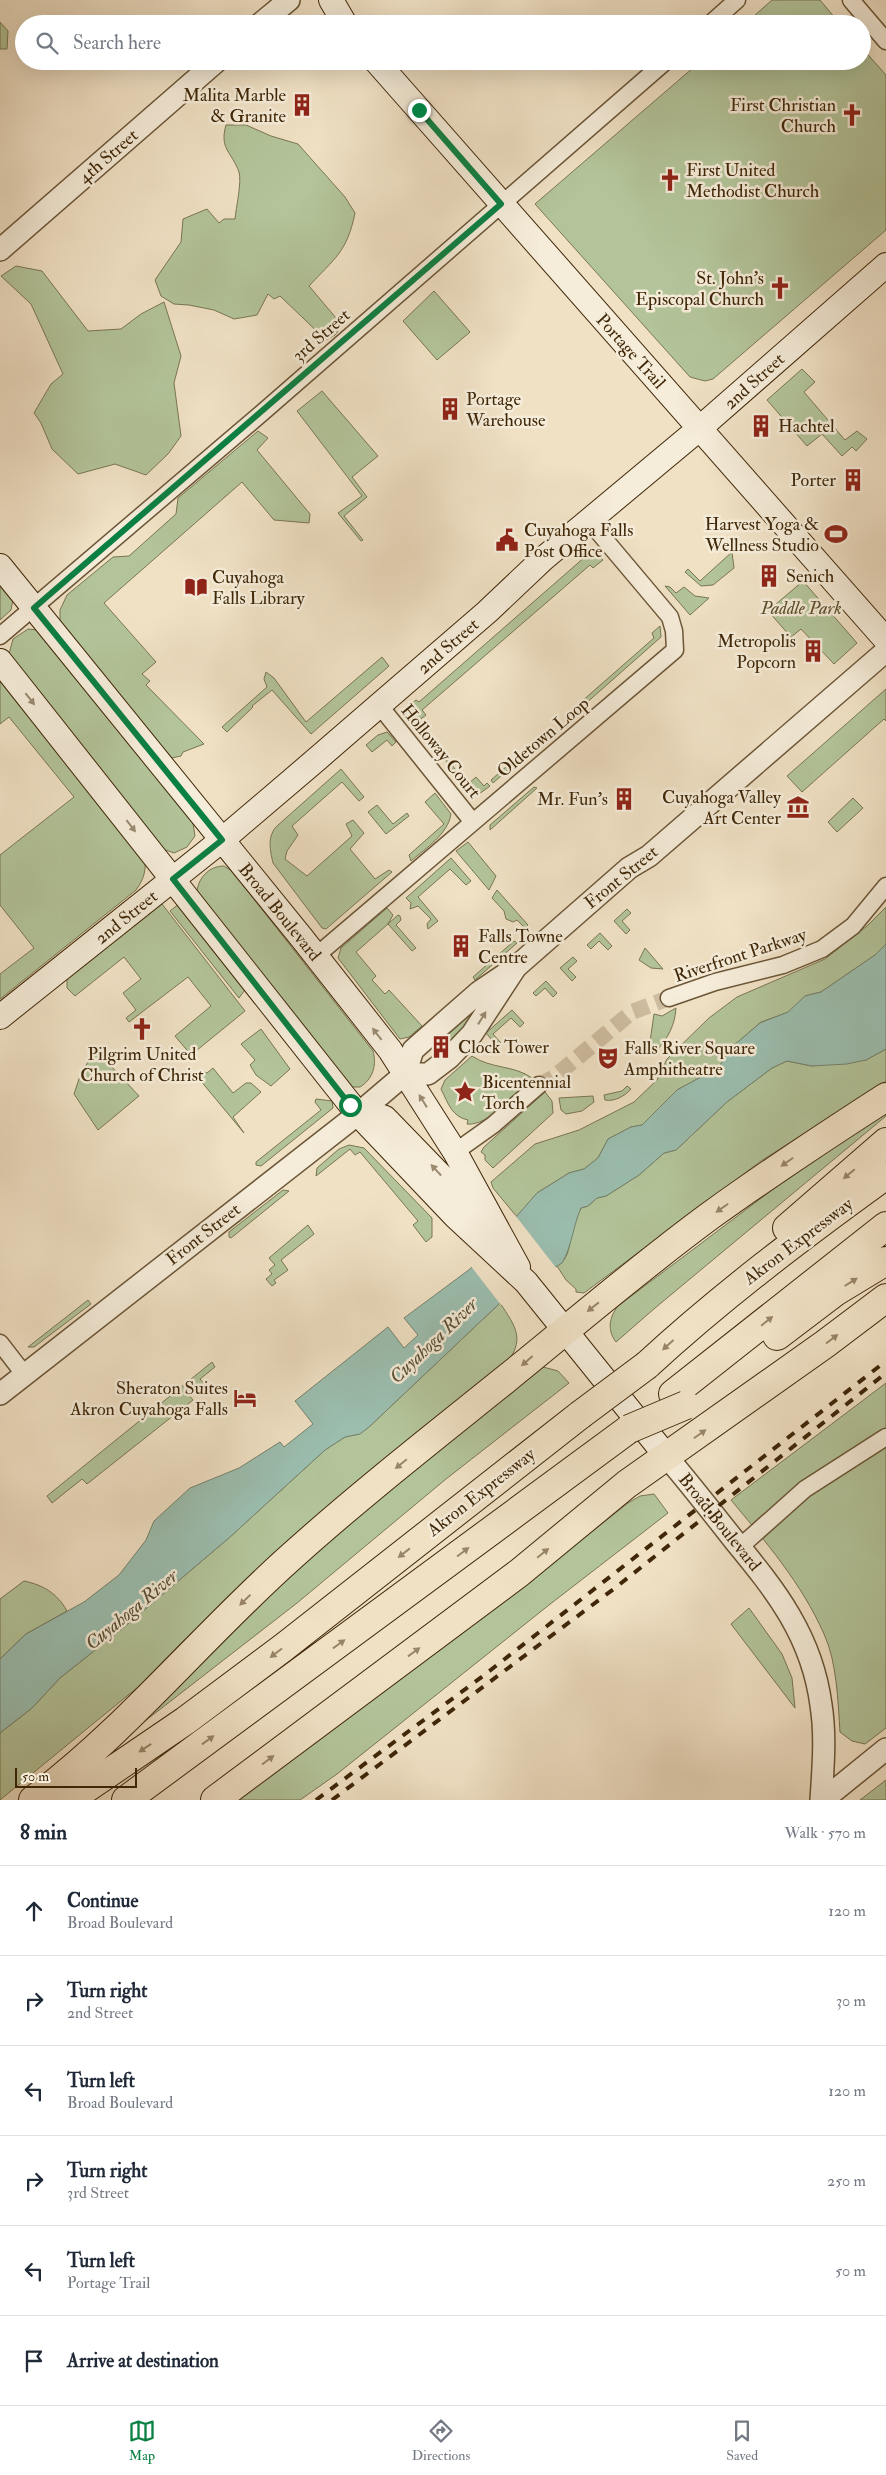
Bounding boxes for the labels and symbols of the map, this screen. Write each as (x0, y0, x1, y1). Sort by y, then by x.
place label: Malita Marble & Granite (183, 84, 286, 128)
building icon: Malita Marble & Granite (289, 92, 315, 118)
place label: First Christian Church (730, 94, 837, 138)
route end (408, 99, 431, 122)
church icon: First Christian Church (839, 102, 865, 128)
street label: 4th Street (74, 124, 143, 189)
place label: First United Methodist Church (686, 159, 820, 203)
church icon: First United Methodist Church (657, 167, 683, 193)
place label: St. John's Episcopal Church (635, 267, 765, 311)
church icon: St. John's Episcopal Church (767, 275, 793, 301)
street label: 3rd Street (288, 304, 355, 367)
street label: Portage Trail (591, 309, 671, 394)
street label: 2nd Street (719, 348, 790, 415)
place label: Portage Warehouse (465, 388, 546, 432)
building icon: Portage Warehouse (437, 396, 463, 422)
building icon: Hachtel (748, 413, 774, 439)
place label: Hachtel (778, 415, 835, 438)
building icon: Porter (840, 467, 866, 493)
place label: Porter (791, 469, 836, 492)
place label: Harvest Yoga & Wellness Studio (704, 513, 819, 557)
place label: Cuyahoga Falls Post Office (524, 519, 633, 563)
sports icon: Harvest Yoga & Wellness Studio (823, 521, 849, 547)
public building icon: Cuyahoga Falls Post Office (494, 527, 520, 553)
building icon: Senich (756, 563, 782, 589)
place label: Senich (786, 565, 835, 588)
place label: Cuyahoga Falls Library (212, 566, 306, 610)
library icon: Cuyahoga Falls Library (183, 574, 209, 600)
park label: Paddle Park (759, 597, 842, 620)
street label: 2nd Street (413, 613, 484, 679)
place label: Metropolis Popcorn (717, 630, 796, 674)
building icon: Metropolis Popcorn (800, 638, 826, 664)
one-way arrow (25, 692, 36, 705)
street label: Oldetown Loop (492, 692, 594, 783)
street label: Holloway Court (396, 700, 486, 803)
building icon: Mr. Fun's (611, 786, 637, 812)
place label: Cuyahoga Valley Art Center (662, 786, 782, 830)
place label: Mr. Fun's (537, 788, 608, 811)
museum icon: Cuyahoga Valley Art Center (785, 794, 811, 820)
one-way arrow (126, 819, 137, 832)
street label: Front Street (580, 841, 663, 914)
street label: Broad Boulevard (233, 859, 326, 966)
street label: 2nd Street (90, 885, 163, 950)
street label: Riverfront Parkway (671, 923, 810, 988)
place label: Falls Towne Centre (478, 925, 563, 969)
building icon: Falls Towne Centre (448, 933, 474, 959)
one-way arrow (477, 1011, 486, 1025)
church icon: Pilgrim United Church of Christ (129, 1016, 155, 1042)
one-way arrow (372, 1028, 383, 1041)
building icon: Clock Tower (428, 1034, 454, 1060)
place label: Clock Tower (458, 1036, 549, 1059)
place label: Falls River Square Amphitheatre (623, 1037, 755, 1081)
place label: Pilgrim United Church of Christ (80, 1043, 204, 1087)
theatre icon: Falls River Square Amphitheatre (595, 1045, 621, 1071)
place label: Bicentennial Torch (482, 1071, 571, 1115)
place icon: Bicentennial Torch (452, 1079, 478, 1105)
route start (339, 1094, 362, 1117)
one-way arrow (418, 1094, 427, 1107)
one-way arrow (780, 1157, 794, 1167)
one-way arrow (430, 1164, 442, 1176)
one-way arrow (843, 1168, 855, 1179)
street label: Akron Expressway (738, 1192, 858, 1291)
street label: Front Street (161, 1198, 245, 1271)
one-way arrow (715, 1203, 729, 1213)
one-way arrow (845, 1278, 858, 1287)
water label: Cuyahoga River (385, 1292, 483, 1389)
one-way arrow (587, 1301, 600, 1312)
one-way arrow (760, 1316, 773, 1327)
one-way arrow (825, 1334, 839, 1344)
one-way arrow (663, 1339, 675, 1351)
one-way arrow (522, 1355, 534, 1367)
place label: Sheraton Suites Akron Cuyahoga Falls (69, 1377, 228, 1421)
hotel icon: Sheraton Suites Akron Cuyahoga Falls (232, 1385, 258, 1411)
one-way arrow (693, 1428, 706, 1439)
street label: Akron Expressway (422, 1442, 541, 1542)
one-way arrow (395, 1458, 408, 1469)
street label: Broad Boulevard (673, 1469, 766, 1576)
one-way arrow (398, 1547, 411, 1558)
one-way arrow (456, 1547, 470, 1557)
one-way arrow (536, 1548, 549, 1559)
water label: Cuyahoga River (80, 1564, 184, 1655)
one-way arrow (240, 1594, 252, 1606)
one-way arrow (333, 1640, 346, 1650)
one-way arrow (407, 1647, 420, 1657)
one-way arrow (269, 1648, 283, 1658)
one-way arrow (201, 1735, 215, 1745)
one-way arrow (138, 1744, 152, 1753)
one-way arrow (261, 1755, 275, 1765)
scale bar (15, 1765, 138, 1788)

